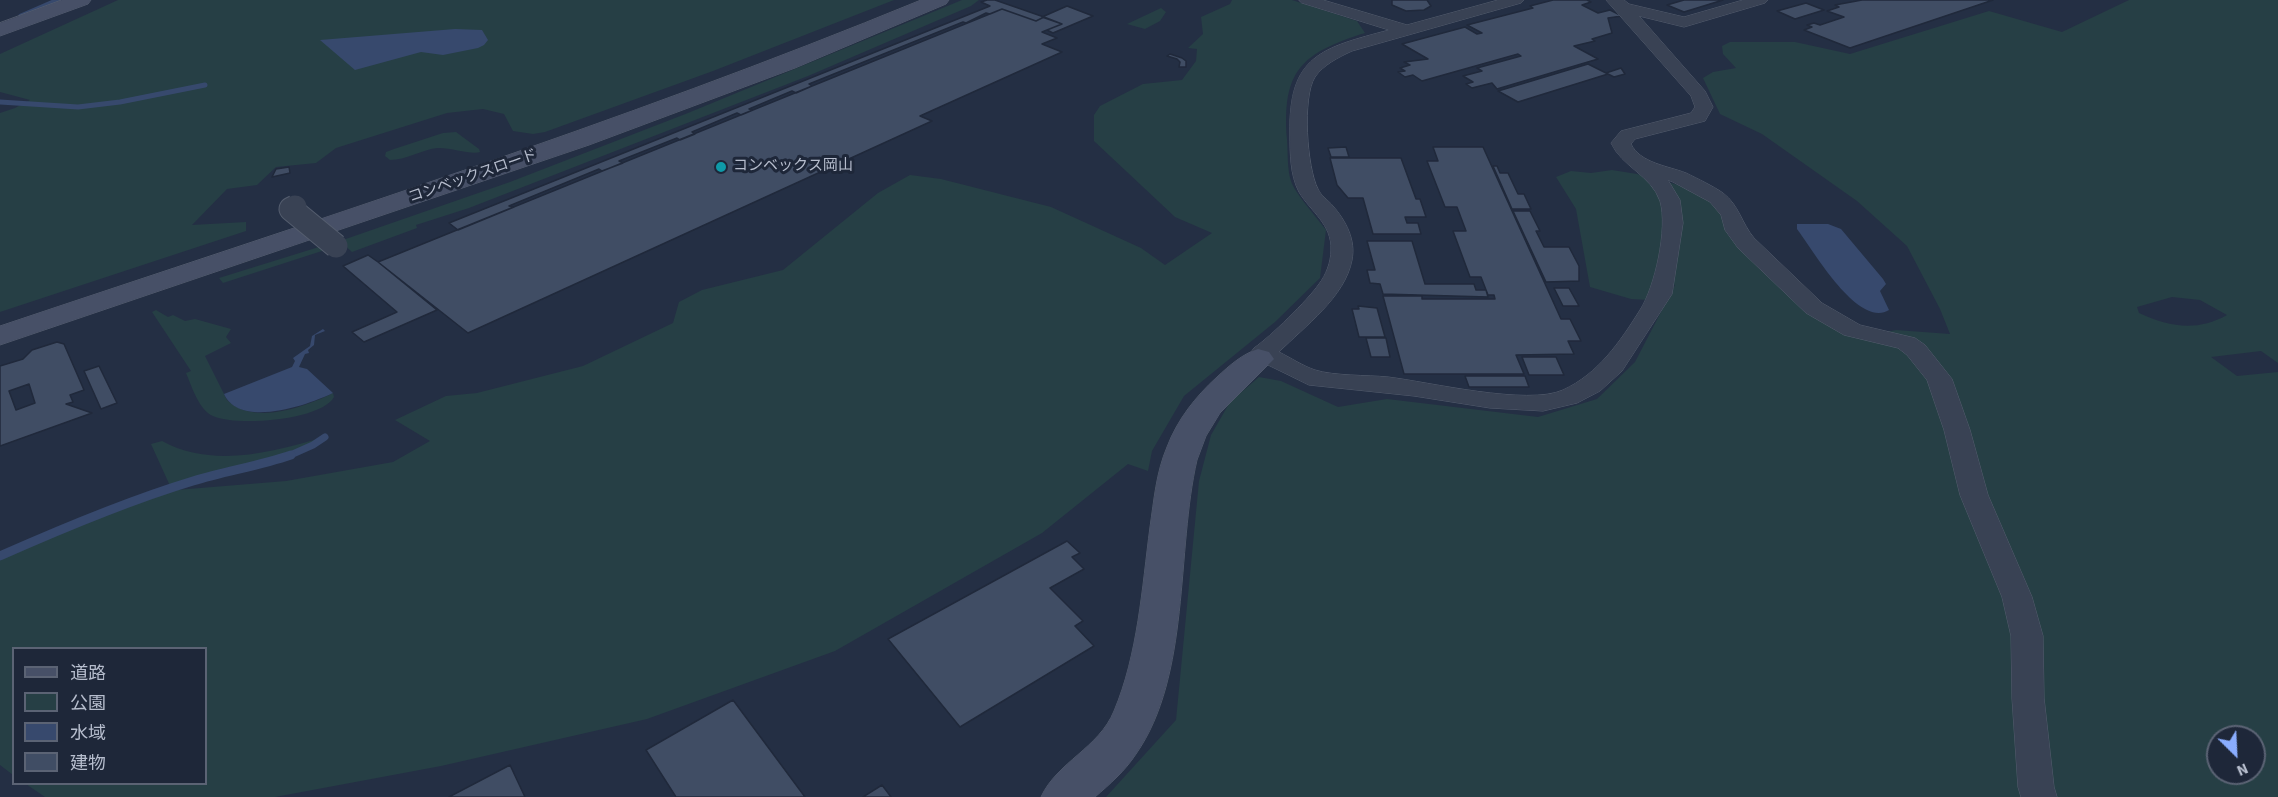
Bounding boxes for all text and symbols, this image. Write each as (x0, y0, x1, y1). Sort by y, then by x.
street label: コンベックスロード (406, 147, 540, 207)
place label: コンベックス岡山 (733, 158, 853, 176)
marker: コンベックス岡山 (714, 160, 728, 174)
legend (12, 647, 207, 785)
text: 道路 (70, 661, 106, 686)
text: 公園 (70, 691, 106, 716)
text: 水域 (70, 721, 106, 746)
north arrow (2206, 725, 2266, 785)
text: 建物 (70, 751, 106, 776)
text: N (2233, 757, 2252, 782)

